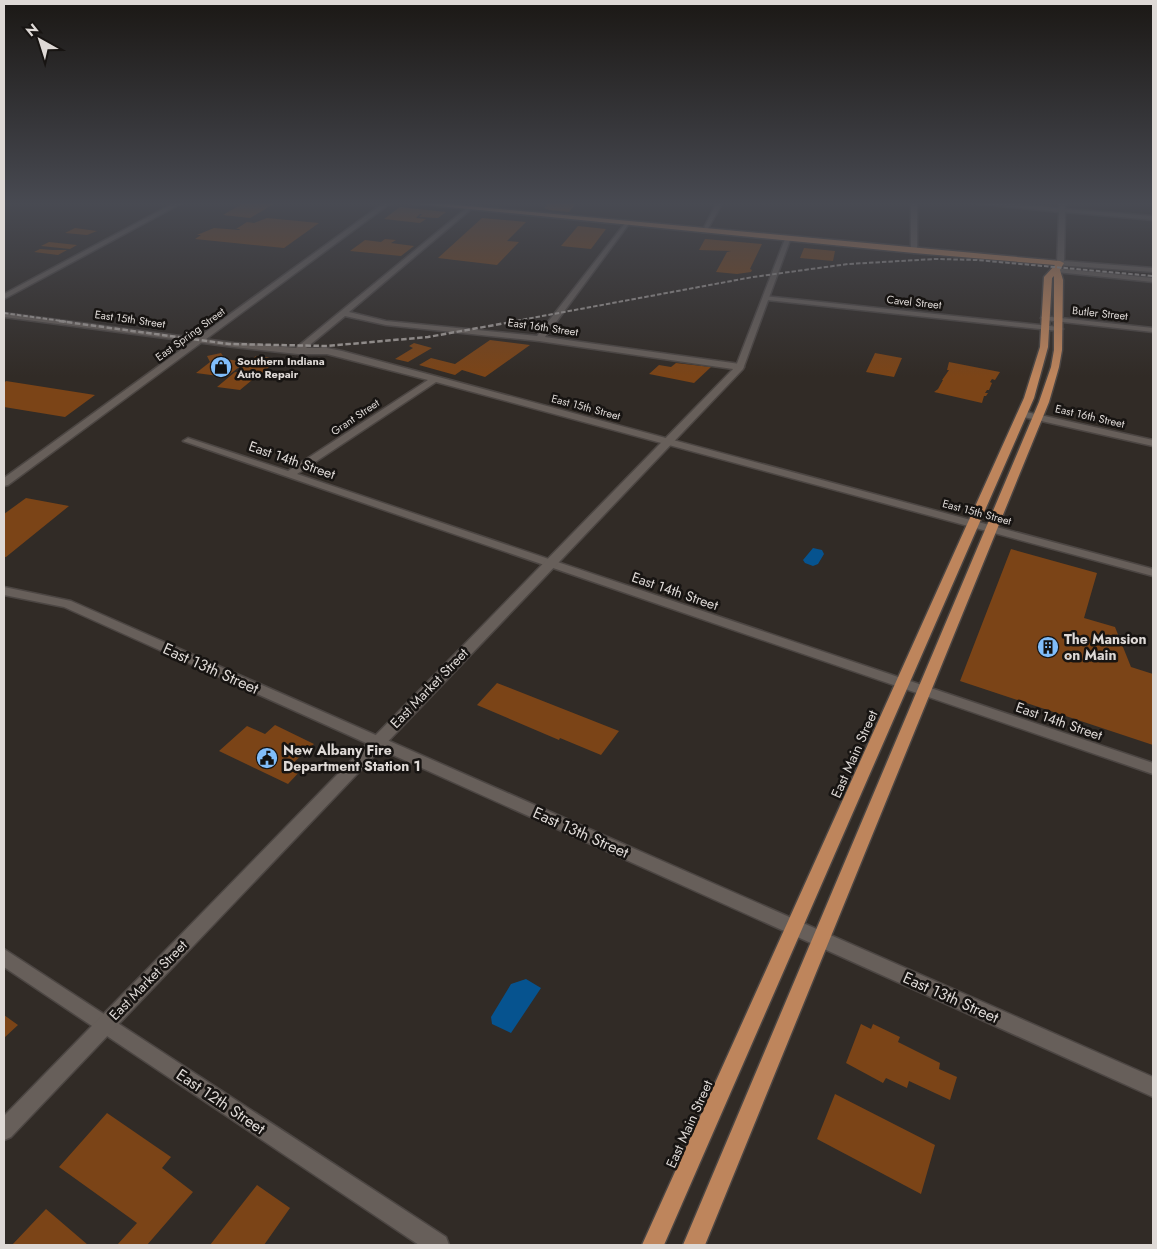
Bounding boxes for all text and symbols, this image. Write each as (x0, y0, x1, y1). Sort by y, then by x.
north arrow (15, 15, 65, 65)
text: N (21, 19, 42, 41)
street label: Cavel Street (886, 291, 943, 313)
street label: Butler Street (1071, 302, 1129, 324)
street label: East Spring Street (152, 303, 228, 365)
street label: East 15th Street (94, 306, 167, 332)
street label: East 16th Street (507, 314, 580, 340)
place label: Southern Indiana Auto Repair (236, 353, 325, 382)
shop icon: Southern Indiana Auto Repair (209, 355, 233, 379)
street label: East 15th Street (550, 390, 623, 424)
street label: Grant Street (327, 395, 383, 439)
street label: East 16th Street (1054, 400, 1127, 432)
street label: East 14th Street (246, 436, 339, 484)
street label: East 15th Street (941, 495, 1014, 529)
street label: East 14th Street (629, 567, 722, 615)
place label: The Mansion on Main (1064, 629, 1147, 665)
building icon: The Mansion on Main (1036, 635, 1060, 659)
street label: East 13th Street (159, 637, 263, 700)
street label: East Market Street (385, 643, 473, 733)
street label: East 14th Street (1013, 697, 1106, 745)
street label: East Main Street (826, 706, 883, 801)
place label: New Albany Fire Department Station 1 (283, 740, 421, 776)
public building icon: New Albany Fire Department Station 1 (255, 746, 279, 770)
street label: East 13th Street (529, 801, 633, 864)
street label: East Market Street (104, 935, 192, 1025)
street label: East 13th Street (899, 966, 1003, 1029)
street label: East 12th Street (172, 1063, 270, 1140)
street label: East Main Street (661, 1076, 718, 1171)

